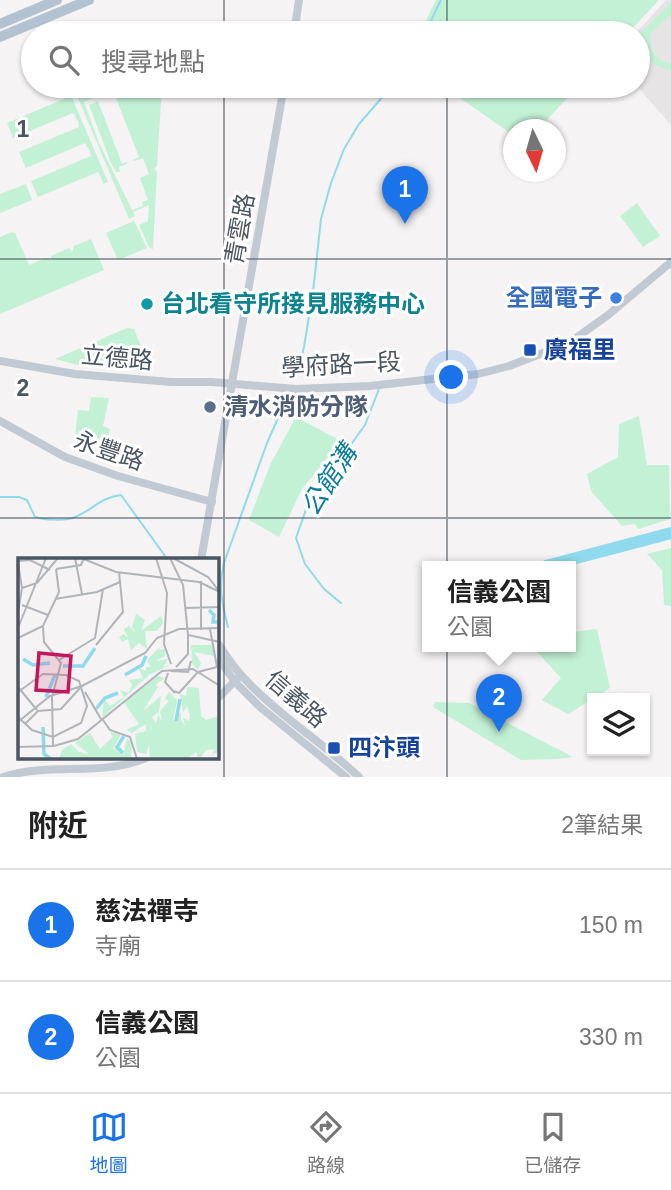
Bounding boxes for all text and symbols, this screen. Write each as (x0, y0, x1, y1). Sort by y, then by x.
search box (21, 21, 650, 98)
icon: search (45, 41, 83, 79)
text: 搜尋地點 (101, 47, 205, 77)
text: 1 (17, 116, 30, 142)
north arrow (503, 119, 566, 182)
pin: 1 (382, 166, 428, 224)
street label: 青雲路 (220, 191, 259, 267)
place label: 全國電子 (506, 284, 602, 311)
place label: 台北看守所接見服務中心 (161, 290, 425, 317)
marker: 全國電子 (608, 290, 624, 306)
marker: 台北看守所接見服務中心 (139, 296, 155, 312)
place label: 廣福里 (544, 336, 616, 363)
street label: 立德路 (80, 341, 154, 374)
marker: 廣福里 (522, 342, 538, 358)
street label: 學府路一段 (280, 348, 402, 381)
your location (434, 360, 468, 394)
text: 2 (17, 375, 29, 401)
place label: 清水消防分隊 (224, 393, 368, 420)
marker: 清水消防分隊 (202, 399, 218, 415)
street label: 永豐路 (71, 426, 148, 475)
water label: 公館溝 (295, 436, 365, 521)
inset map (18, 558, 219, 760)
popup (422, 561, 576, 652)
text: 信義公園 (447, 577, 551, 607)
text: 公園 (447, 614, 493, 640)
street label: 信義路 (260, 665, 332, 732)
pin: 2 (476, 674, 522, 732)
map controls (587, 693, 650, 756)
button: layers (587, 693, 650, 756)
place label: 四汴頭 (348, 734, 420, 761)
marker: 四汴頭 (326, 740, 342, 756)
text: 附近 (28, 809, 88, 842)
text: 2筆結果 (561, 812, 643, 838)
text: 慈法禪寺 (95, 896, 199, 926)
text: 1 (45, 912, 57, 938)
text: 150 m (579, 912, 643, 938)
text: 寺廟 (95, 933, 141, 959)
text: 信義公園 (95, 1008, 199, 1038)
text: 2 (45, 1024, 57, 1050)
text: 330 m (579, 1024, 643, 1050)
text: 公園 (95, 1045, 141, 1071)
tab: 地圖 (90, 1108, 128, 1177)
tab: 路線 (307, 1108, 345, 1177)
tab: 已儲存 (524, 1108, 581, 1177)

